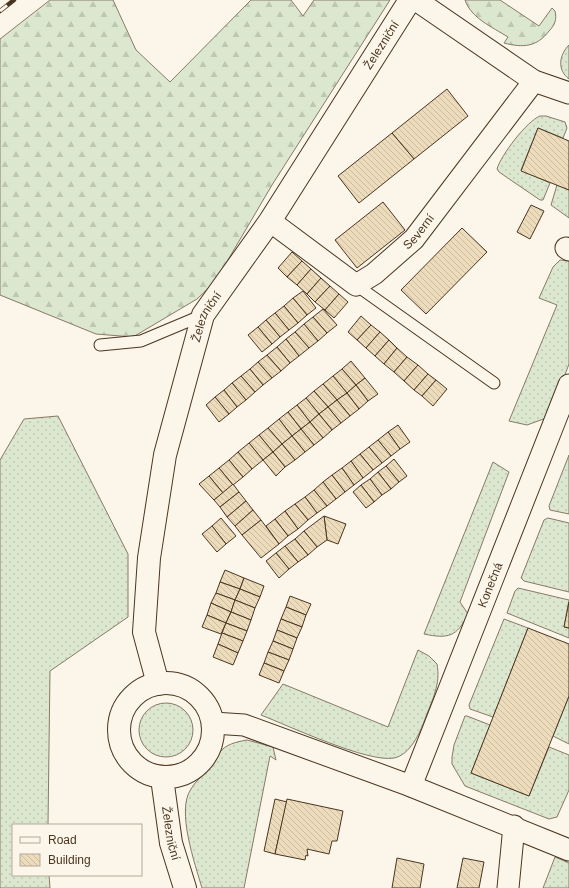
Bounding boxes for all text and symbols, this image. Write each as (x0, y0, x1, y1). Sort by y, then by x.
street label: Železniční (360, 18, 402, 72)
street label: Severní (400, 211, 438, 252)
street label: Železniční (188, 288, 225, 344)
street label: Konečná (475, 560, 506, 610)
street label: Železniční (159, 805, 183, 863)
legend (12, 824, 142, 876)
text: Road (48, 833, 77, 847)
text: Building (48, 853, 91, 867)

